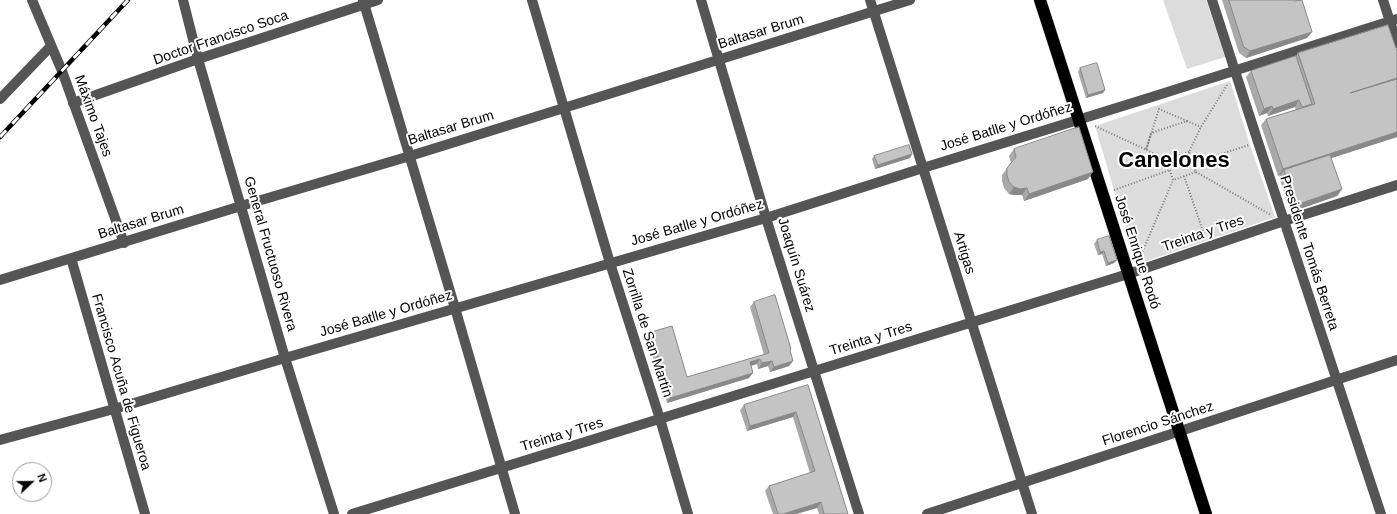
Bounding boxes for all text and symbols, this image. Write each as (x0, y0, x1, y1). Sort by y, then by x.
street label: Doctor Francisco Soca (151, 7, 291, 69)
street label: Baltasar Brum (716, 11, 806, 53)
street label: Máximo Tajes (70, 73, 116, 159)
street label: José Batlle y Ordóñez (938, 99, 1074, 155)
street label: Baltasar Brum (406, 107, 496, 149)
district label: Canelones (1118, 148, 1230, 174)
street label: Presidente Tomás Berreta (1276, 173, 1342, 333)
street label: General Fructuoso Rivera (240, 175, 300, 333)
street label: José Enrique Rodó (1111, 193, 1163, 311)
street label: José Batlle y Ordóñez (629, 196, 765, 250)
street label: Baltasar Brum (96, 201, 186, 243)
street label: Treinta y Tres (1160, 212, 1246, 256)
street label: Joaquín Suárez (774, 216, 818, 314)
street label: Artigas (950, 230, 978, 276)
street label: Zorrilla de San Martín (618, 266, 676, 400)
street label: José Batlle y Ordóñez (318, 287, 454, 341)
street label: Francisco Acuña de Figueroa (88, 292, 154, 472)
street label: Treinta y Tres (828, 318, 914, 360)
street label: Florencio Sánchez (1100, 398, 1216, 450)
street label: Treinta y Tres (519, 414, 605, 456)
north arrow (12, 462, 52, 502)
text: N (35, 472, 49, 484)

